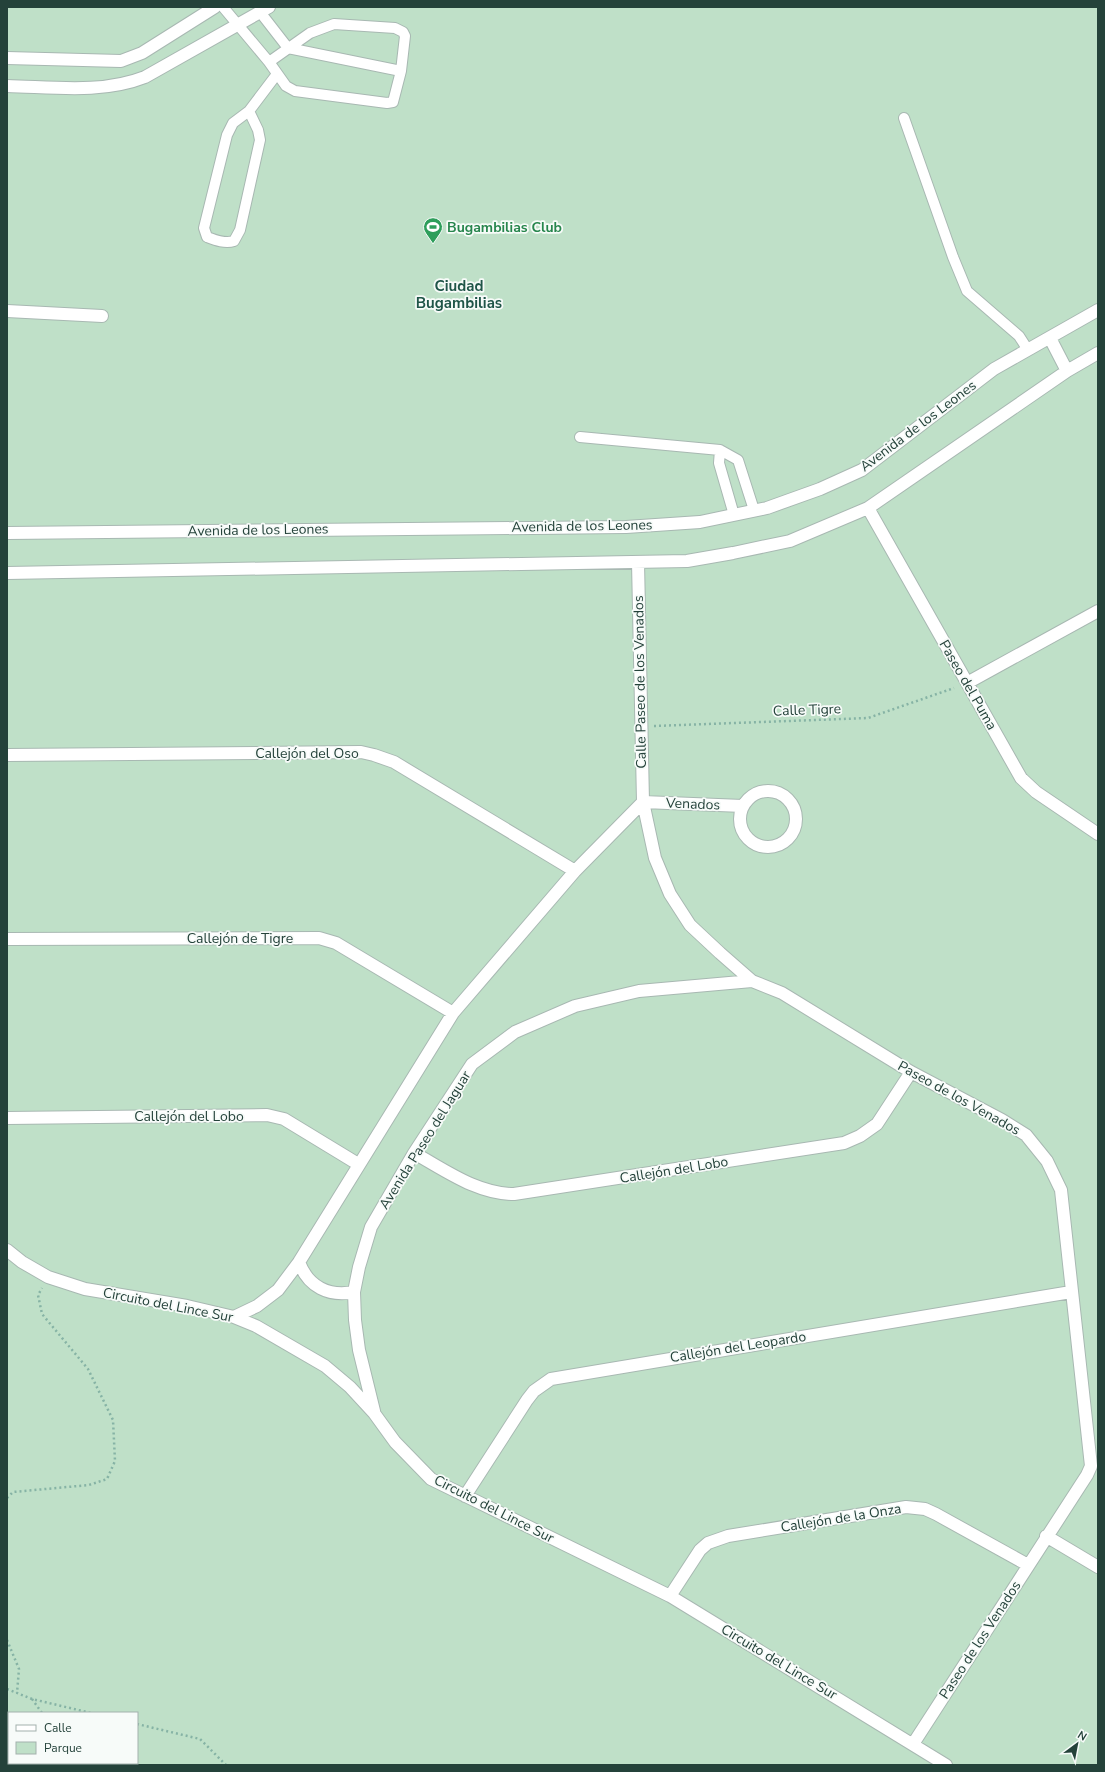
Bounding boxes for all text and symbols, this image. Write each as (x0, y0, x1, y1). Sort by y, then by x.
sports icon: Bugambilias Club (422, 216, 444, 244)
place label: Bugambilias Club (447, 218, 562, 237)
district label: Ciudad Bugambilias (416, 276, 502, 313)
street label: Avenida de los Leones (856, 376, 980, 476)
street label: Avenida de los Leones (511, 515, 653, 537)
street label: Avenida de los Leones (187, 519, 329, 541)
street label: Calle Paseo de los Venados (629, 595, 651, 769)
street label: Paseo del Puma (935, 637, 1001, 733)
street label: Calle Tigre (773, 699, 841, 721)
street label: Callejón del Oso (255, 744, 359, 763)
street label: Venados (665, 794, 721, 814)
street label: Callejón de Tigre (187, 929, 293, 948)
street label: Paseo de los Venados (894, 1056, 1024, 1140)
street label: Avenida Paseo del Jaguar (375, 1067, 475, 1213)
street label: Callejón del Lobo (134, 1107, 244, 1126)
street label: Callejón del Lobo (618, 1152, 730, 1188)
street label: Circuito del Lince Sur (101, 1283, 235, 1327)
street label: Callejón del Leopardo (669, 1327, 808, 1367)
street label: Circuito del Lince Sur (431, 1470, 557, 1548)
street label: Callejón de la Onza (779, 1499, 903, 1537)
street label: Paseo de los Venados (935, 1577, 1025, 1703)
street label: Circuito del Lince Sur (717, 1620, 841, 1704)
legend (8, 1712, 138, 1764)
text: Calle (44, 1720, 72, 1736)
north arrow (1057, 1724, 1097, 1764)
text: N (1075, 1727, 1090, 1744)
text: Parque (44, 1740, 82, 1756)

